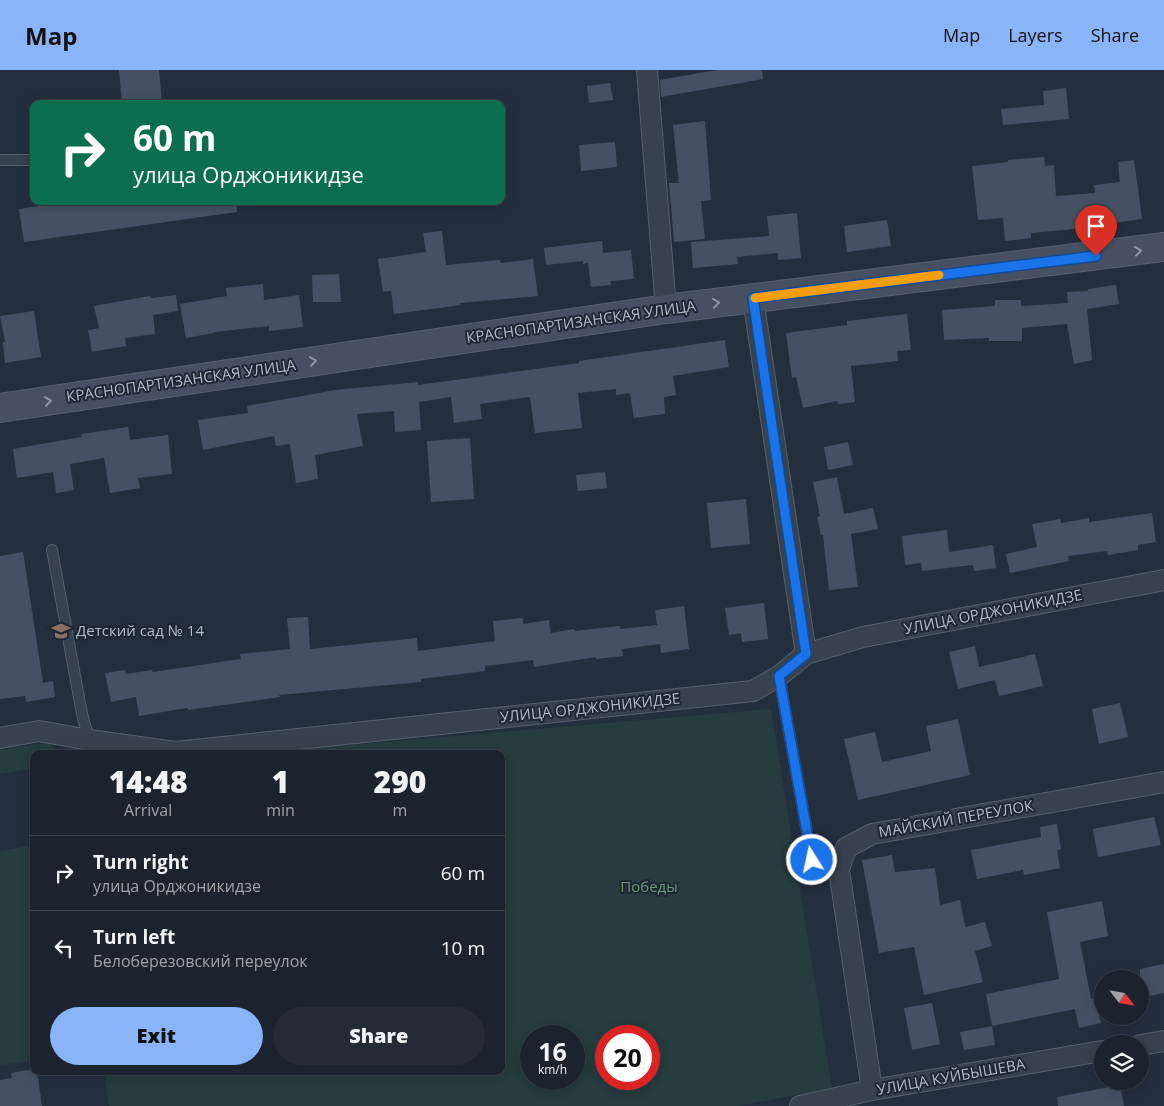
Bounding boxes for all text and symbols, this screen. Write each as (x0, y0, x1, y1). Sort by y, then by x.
text: Map (25, 19, 77, 52)
text: Map (943, 23, 980, 47)
text: Layers (1008, 23, 1063, 47)
text: Share (1091, 23, 1139, 47)
text: 60 m (133, 114, 216, 161)
icon: right (50, 120, 115, 185)
text: улица Орджоникидзе (133, 159, 364, 189)
pin (1075, 205, 1117, 256)
icon: arrive (1082, 212, 1110, 240)
one-way arrow (1134, 246, 1142, 257)
street label: КРАСНОПАРТИЗАНСКАЯ УЛИЦА (465, 295, 697, 347)
one-way arrow (712, 298, 720, 309)
street label: КРАСНОПАРТИЗАНСКАЯ УЛИЦА (65, 354, 297, 406)
one-way arrow (308, 357, 317, 367)
one-way arrow (44, 396, 53, 406)
street label: УЛИЦА ОРДЖОНИКИДЗЕ (902, 584, 1084, 638)
school or university icon: Детский сад № 14 (50, 620, 72, 642)
place label: Детский сад № 14 (76, 620, 204, 640)
street label: УЛИЦА ОРДЖОНИКИДЗЕ (499, 688, 681, 726)
text: 14:48 (109, 761, 188, 802)
text: 1 (272, 761, 289, 802)
text: 290 (374, 761, 426, 802)
street label: МАЙСКИЙ ПЕРЕУЛОК (877, 794, 1036, 841)
text: Arrival (124, 799, 172, 821)
text: min (266, 799, 295, 821)
text: m (393, 799, 407, 821)
position arrow (785, 833, 837, 885)
text: Turn right (93, 849, 188, 875)
icon: right (50, 859, 78, 887)
text: 60 m (441, 860, 485, 886)
text: улица Орджоникидзе (93, 875, 261, 897)
park label: Победы (620, 876, 678, 896)
text: Turn left (93, 924, 175, 950)
icon: left (50, 934, 78, 962)
text: 10 m (441, 935, 485, 961)
text: Белоберезовский переулок (93, 950, 308, 972)
north arrow (1094, 970, 1149, 1025)
map controls (1094, 970, 1149, 1090)
button: Exit (50, 1007, 263, 1065)
button: Share (273, 1007, 485, 1065)
speed limit sign: 20 (595, 1025, 660, 1090)
text: 16 (538, 1034, 567, 1068)
button: layers (1094, 1035, 1149, 1090)
street label: УЛИЦА КУЙБЫШЕВА (875, 1053, 1027, 1099)
text: km/h (538, 1061, 567, 1078)

